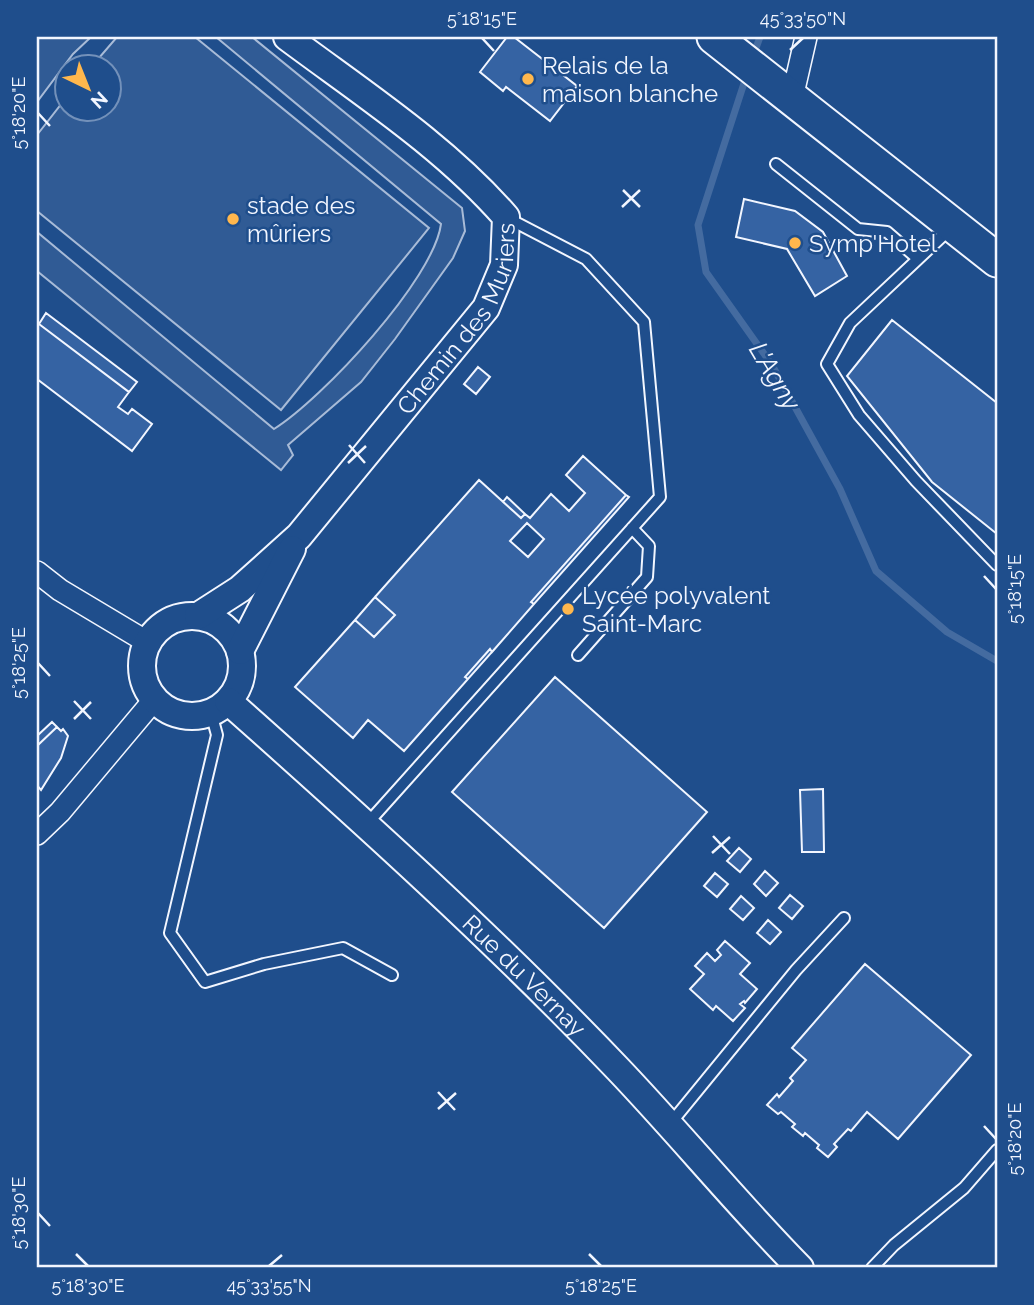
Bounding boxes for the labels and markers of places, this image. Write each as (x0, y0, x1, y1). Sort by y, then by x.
place label: Relais de la maison blanche (542, 51, 718, 108)
marker: Relais de la maison blanche (520, 71, 536, 87)
place label: stade des mûriers (247, 191, 355, 248)
marker: stade des mûriers (225, 211, 241, 227)
place label: Symp'Hotel (809, 229, 938, 258)
marker: Symp'Hotel (787, 235, 803, 251)
place label: Lycée polyvalent Saint-Marc (582, 581, 770, 638)
marker: Lycée polyvalent Saint-Marc (560, 601, 576, 617)

